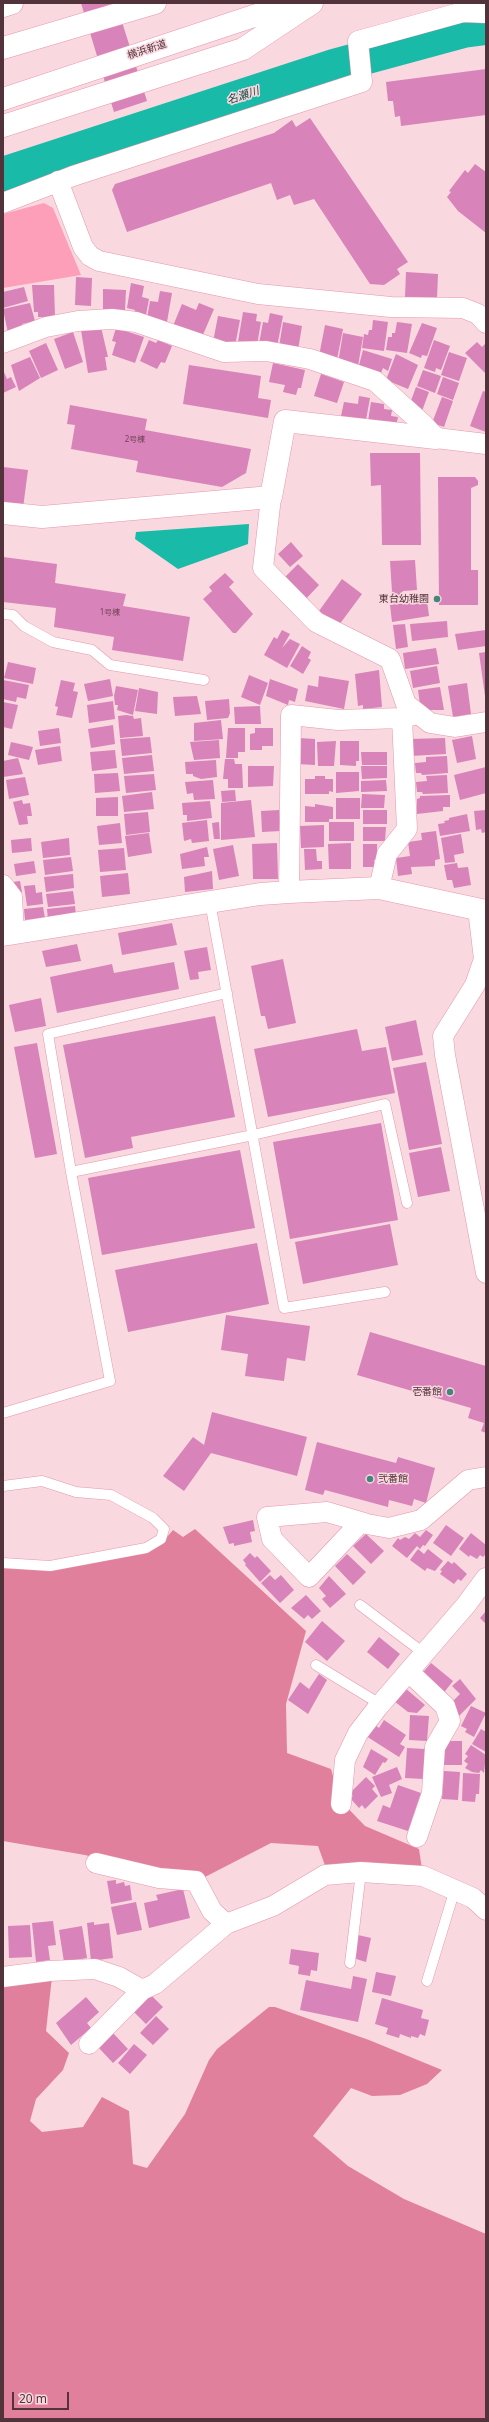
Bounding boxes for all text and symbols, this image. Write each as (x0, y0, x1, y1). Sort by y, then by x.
street label: 横浜新道 (126, 38, 168, 62)
water label: 名瀬川 (225, 85, 261, 107)
house number: 2号棟 (125, 435, 145, 445)
place label: 東台幼稚園 (379, 593, 429, 605)
marker: 東台幼稚園 (432, 594, 442, 604)
house number: 1号棟 (100, 608, 120, 618)
place label: 壱番館 (412, 1386, 442, 1398)
marker: 壱番館 (445, 1387, 455, 1397)
place label: 弐番館 (378, 1473, 408, 1485)
marker: 弐番館 (365, 1474, 375, 1484)
scale bar (14, 2384, 71, 2410)
text: 20 m (19, 2390, 47, 2407)

